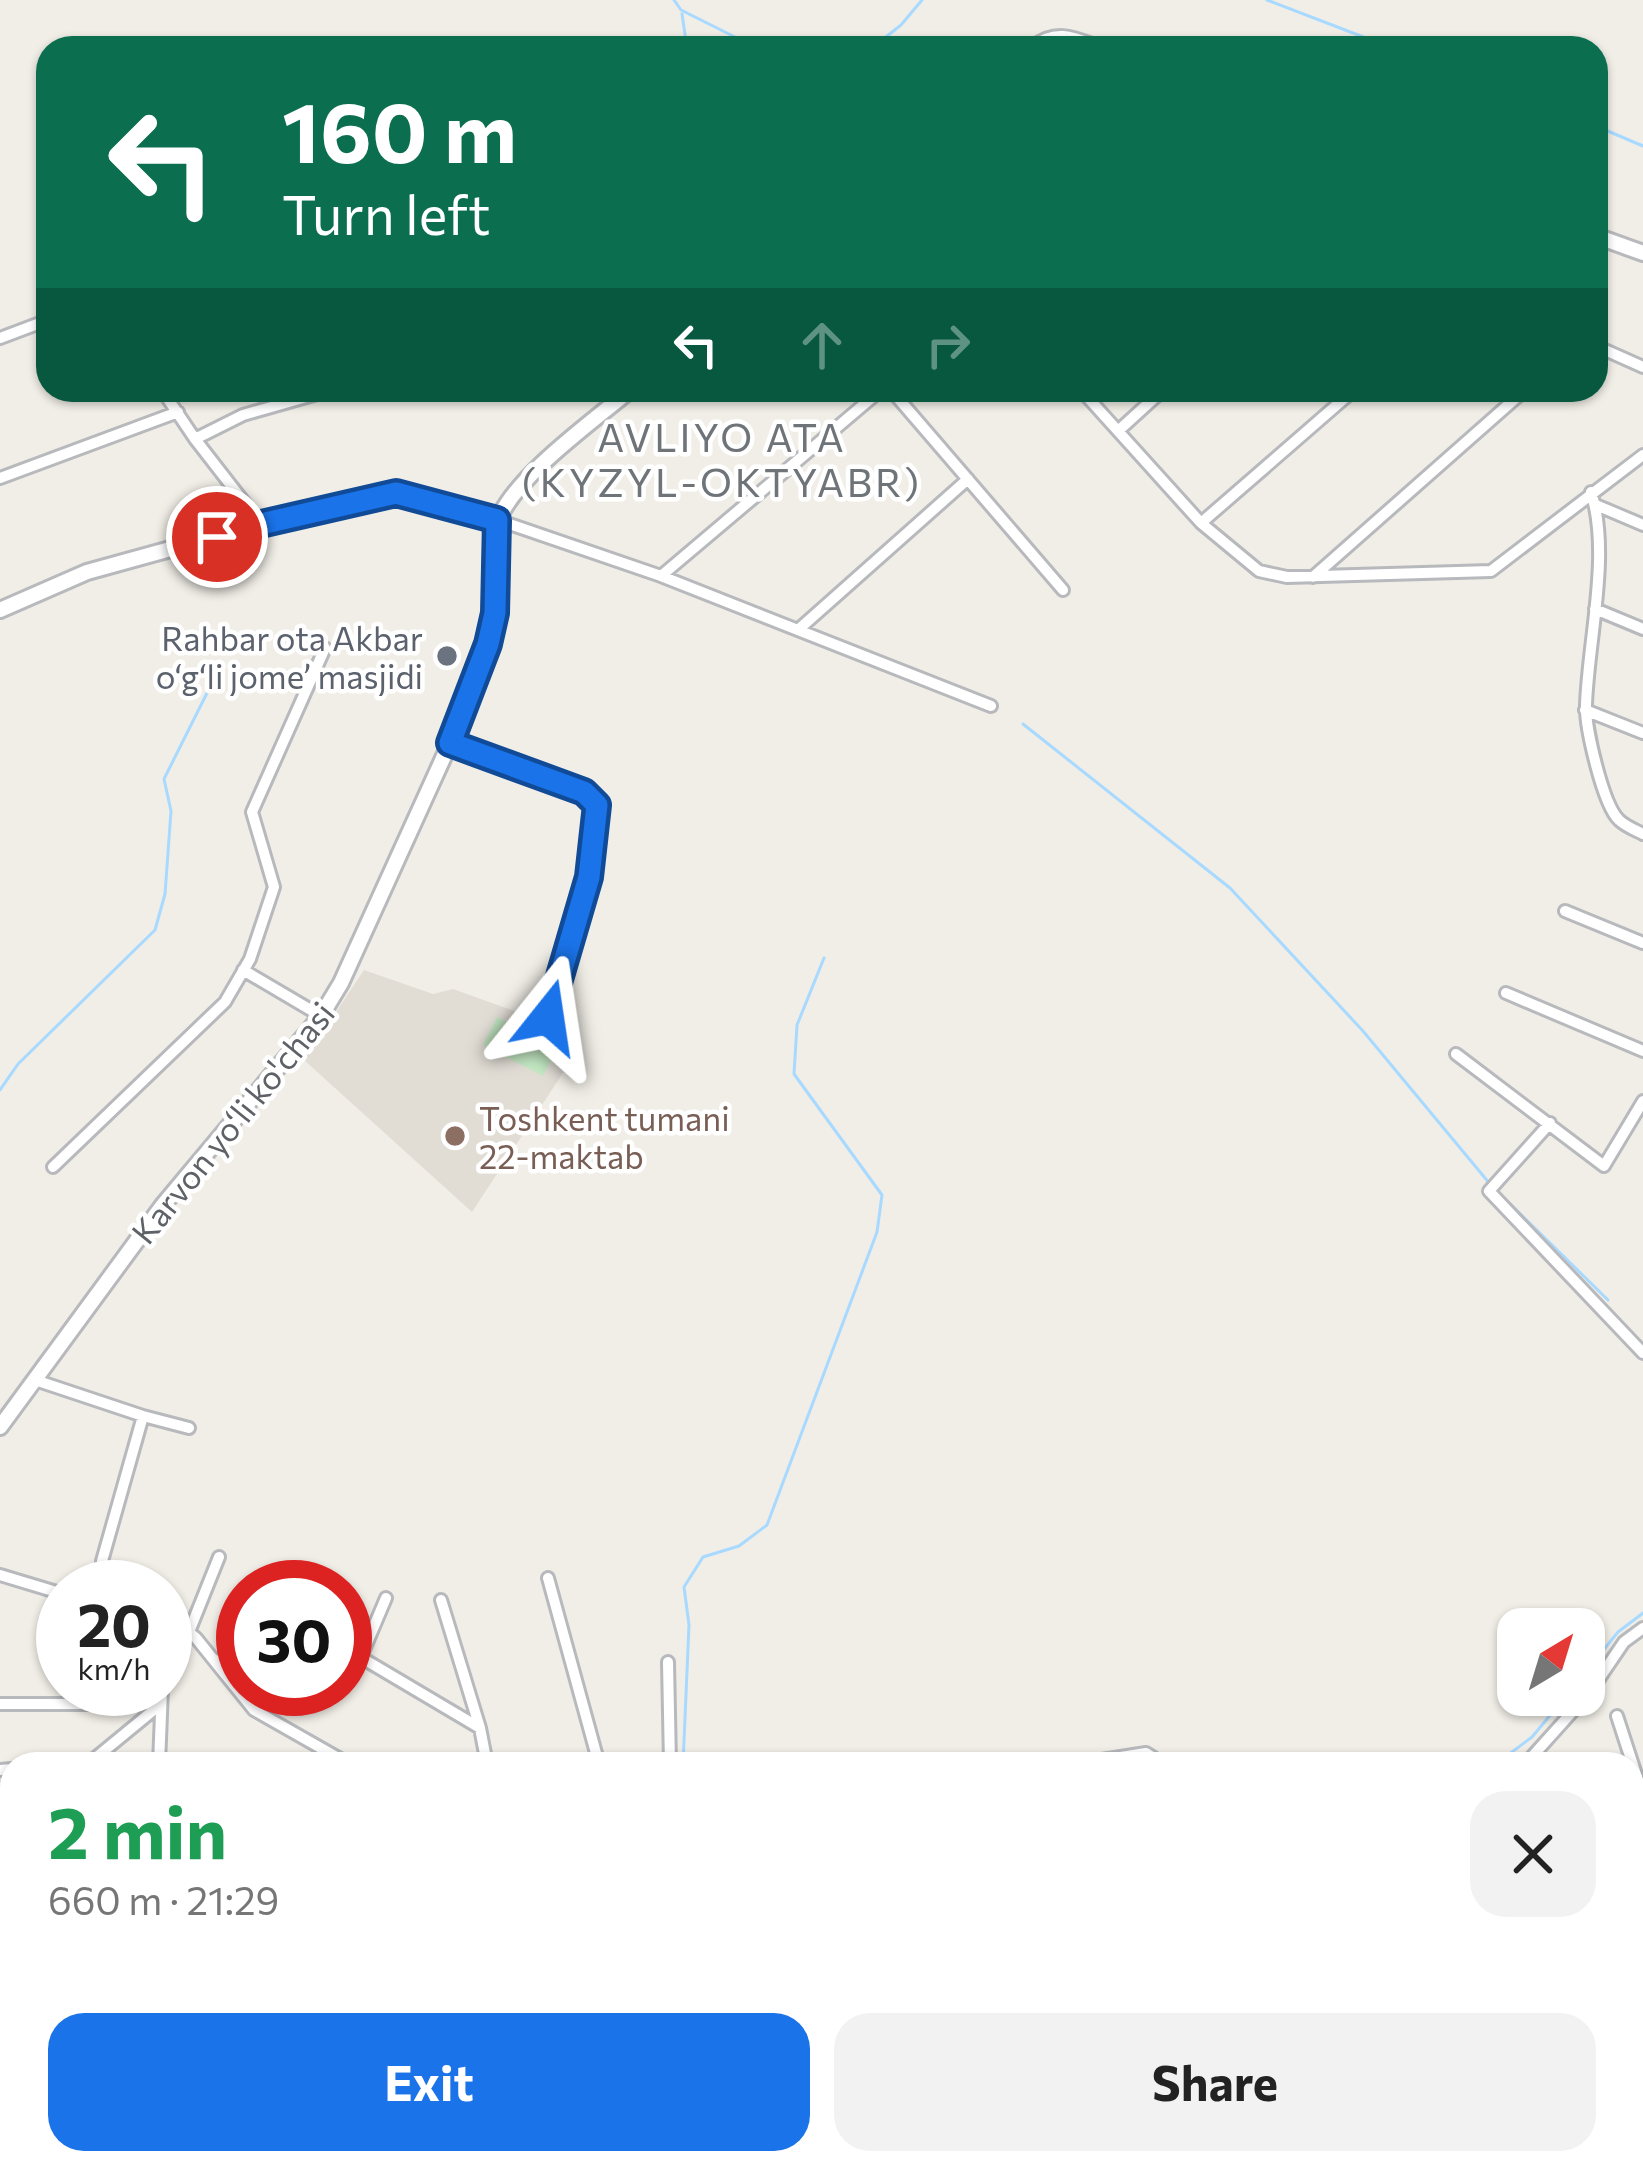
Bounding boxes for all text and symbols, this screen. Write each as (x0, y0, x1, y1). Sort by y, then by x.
text: 160 m (282, 78, 517, 180)
icon: left (84, 84, 240, 240)
text: Turn left (282, 180, 490, 246)
icon: left (663, 312, 729, 378)
icon: ahead (789, 312, 855, 378)
icon: right (915, 312, 981, 378)
district label: AVLIYO ATA (KYZYL-OKTYABR) (522, 412, 922, 505)
pin (166, 486, 268, 588)
icon: arrive (184, 504, 250, 570)
place label: Rahbar ota Akbar o‘g‘li jome’ masjidi (156, 617, 423, 696)
marker: Rahbar ota Akbar o‘g‘li jome’ masjidi (434, 643, 460, 669)
position arrow (485, 954, 611, 1080)
street label: Karvon yo‘li ko'chasi (122, 993, 342, 1251)
place label: Toshkent tumani 22-maktab (479, 1097, 730, 1176)
marker: Toshkent tumani 22-maktab (442, 1123, 468, 1149)
speed limit sign: 30 (216, 1560, 372, 1716)
text: 20 (77, 1586, 151, 1659)
north arrow (1497, 1608, 1605, 1716)
map controls (1497, 1608, 1605, 1716)
text: km/h (78, 1649, 150, 1686)
text: 2 min (48, 1786, 227, 1874)
button: close (1470, 1791, 1596, 1917)
text: 660 m · 21:29 (48, 1875, 279, 1923)
button: Exit (48, 2013, 810, 2151)
button: Share (834, 2013, 1596, 2151)

